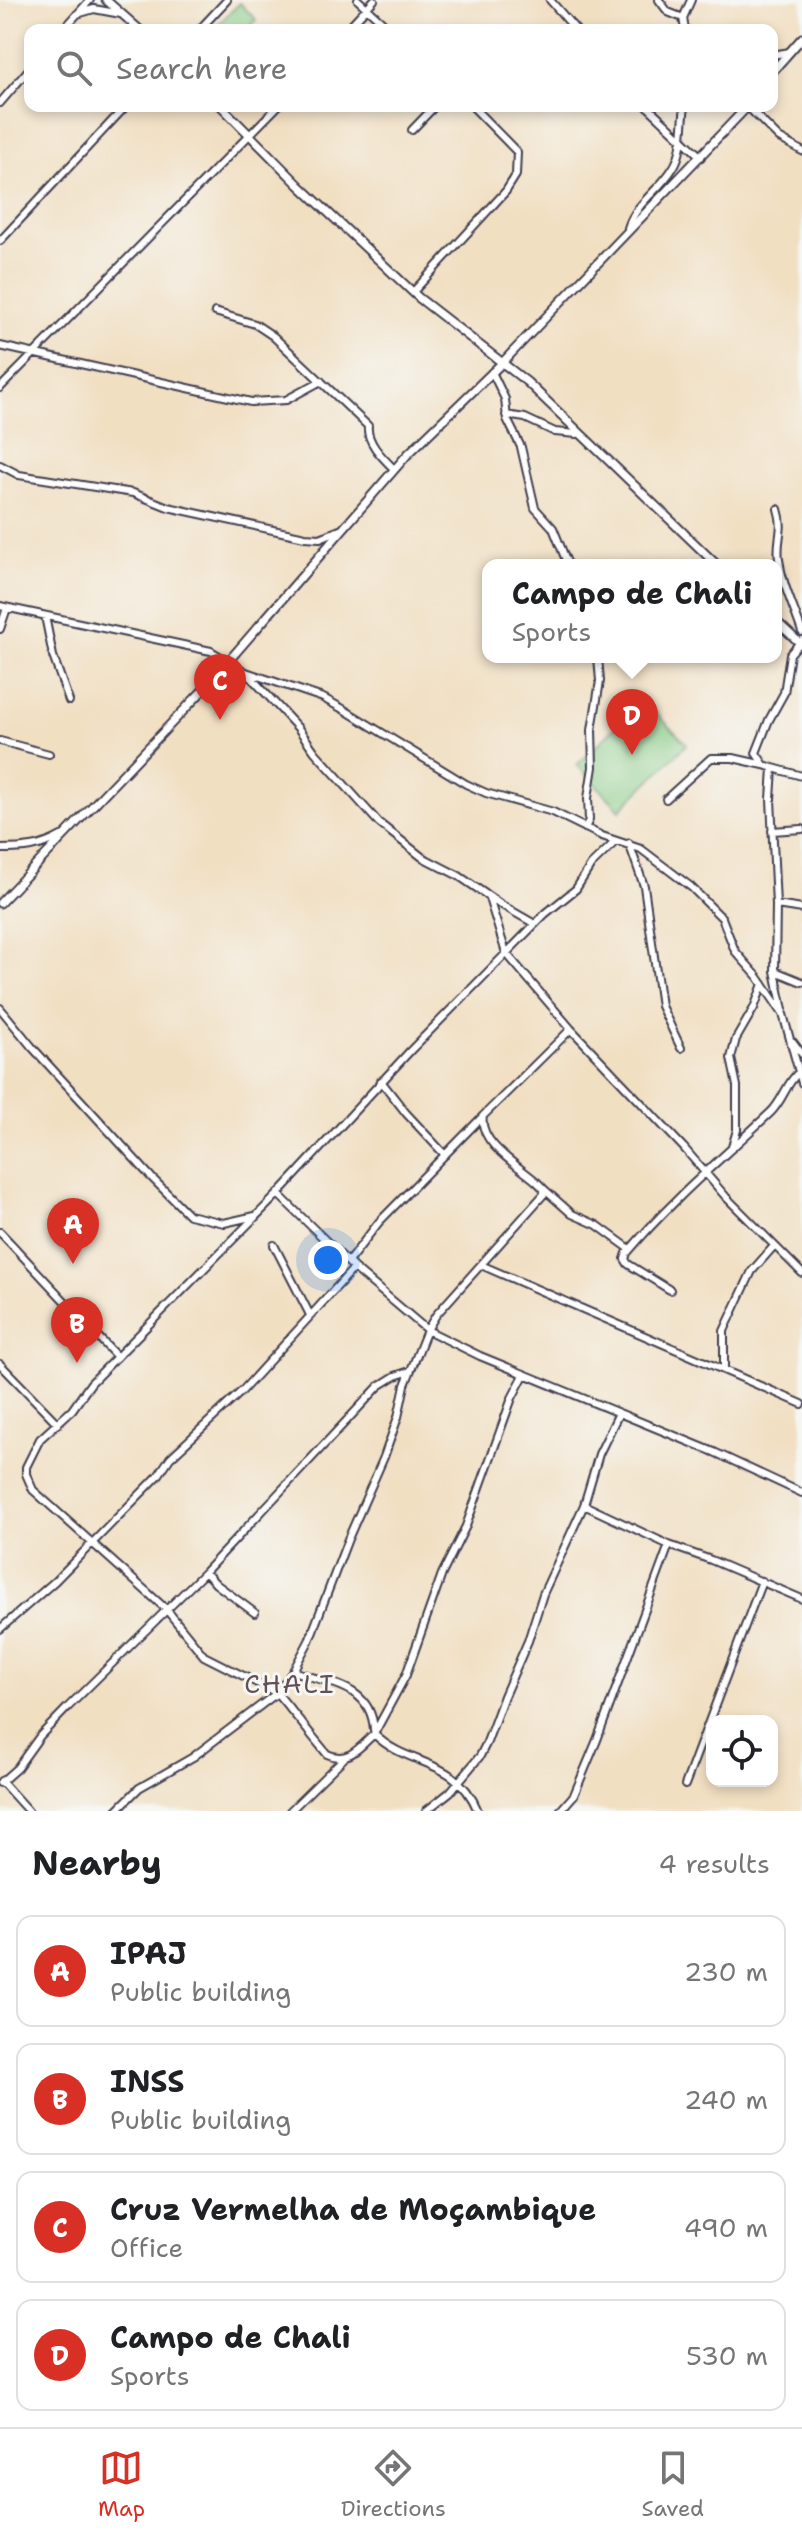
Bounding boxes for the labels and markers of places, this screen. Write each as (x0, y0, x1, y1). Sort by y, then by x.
pin: C (194, 654, 246, 720)
pin: D (606, 689, 658, 755)
pin: A (47, 1198, 99, 1264)
pin: B (51, 1297, 103, 1363)

